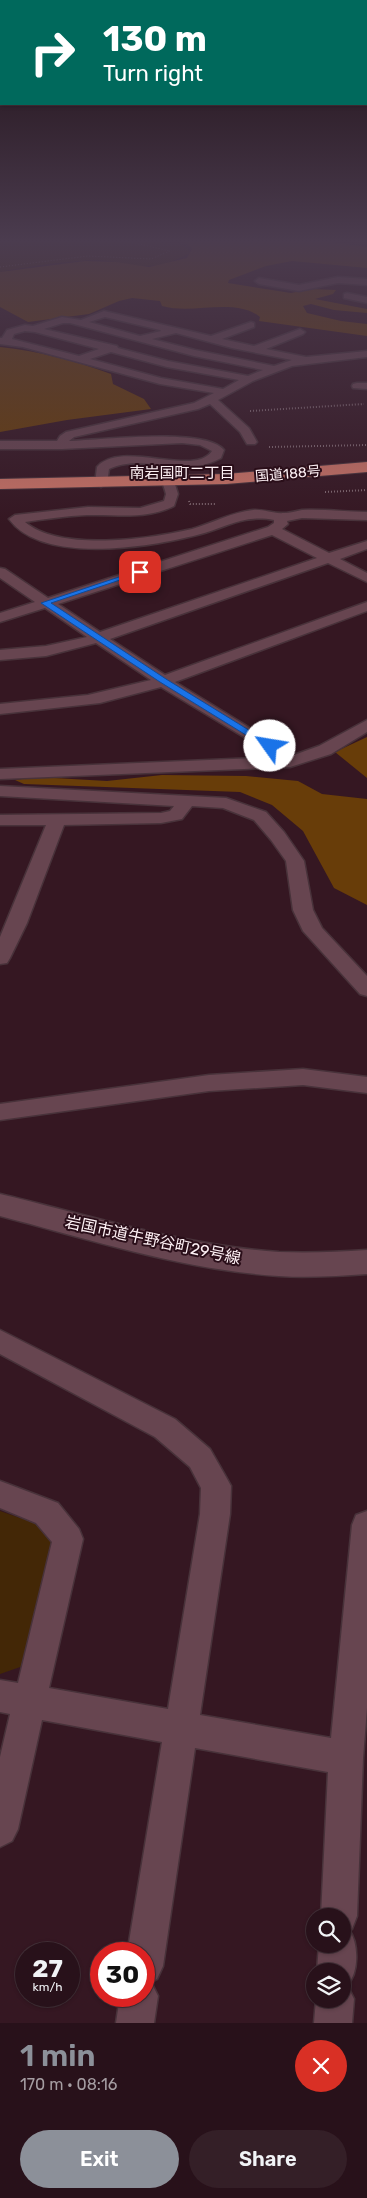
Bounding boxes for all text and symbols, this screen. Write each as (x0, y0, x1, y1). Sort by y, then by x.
text: 130 m (103, 18, 207, 60)
icon: right (20, 20, 85, 85)
text: Turn right (103, 60, 203, 87)
street label: 国道188号 (254, 463, 322, 485)
district label: 南岩国町二丁目 (129, 464, 235, 482)
pin (119, 551, 161, 593)
icon: arrive (126, 558, 154, 586)
position arrow (243, 719, 295, 771)
street label: 岩国市道牛野谷町29号線 (64, 1212, 242, 1268)
map controls (306, 1908, 351, 2008)
button: search (306, 1908, 351, 1953)
speed limit sign: 30 (90, 1942, 155, 2007)
text: 27 (32, 1954, 63, 1983)
button: layers (306, 1963, 351, 2008)
text: km/h (33, 1980, 62, 1994)
text: 1 min (20, 2038, 95, 2074)
button: close (295, 2040, 347, 2092)
text: 170 m · 08:16 (20, 2075, 117, 2094)
button: Exit (20, 2130, 179, 2188)
button: Share (189, 2130, 347, 2188)

